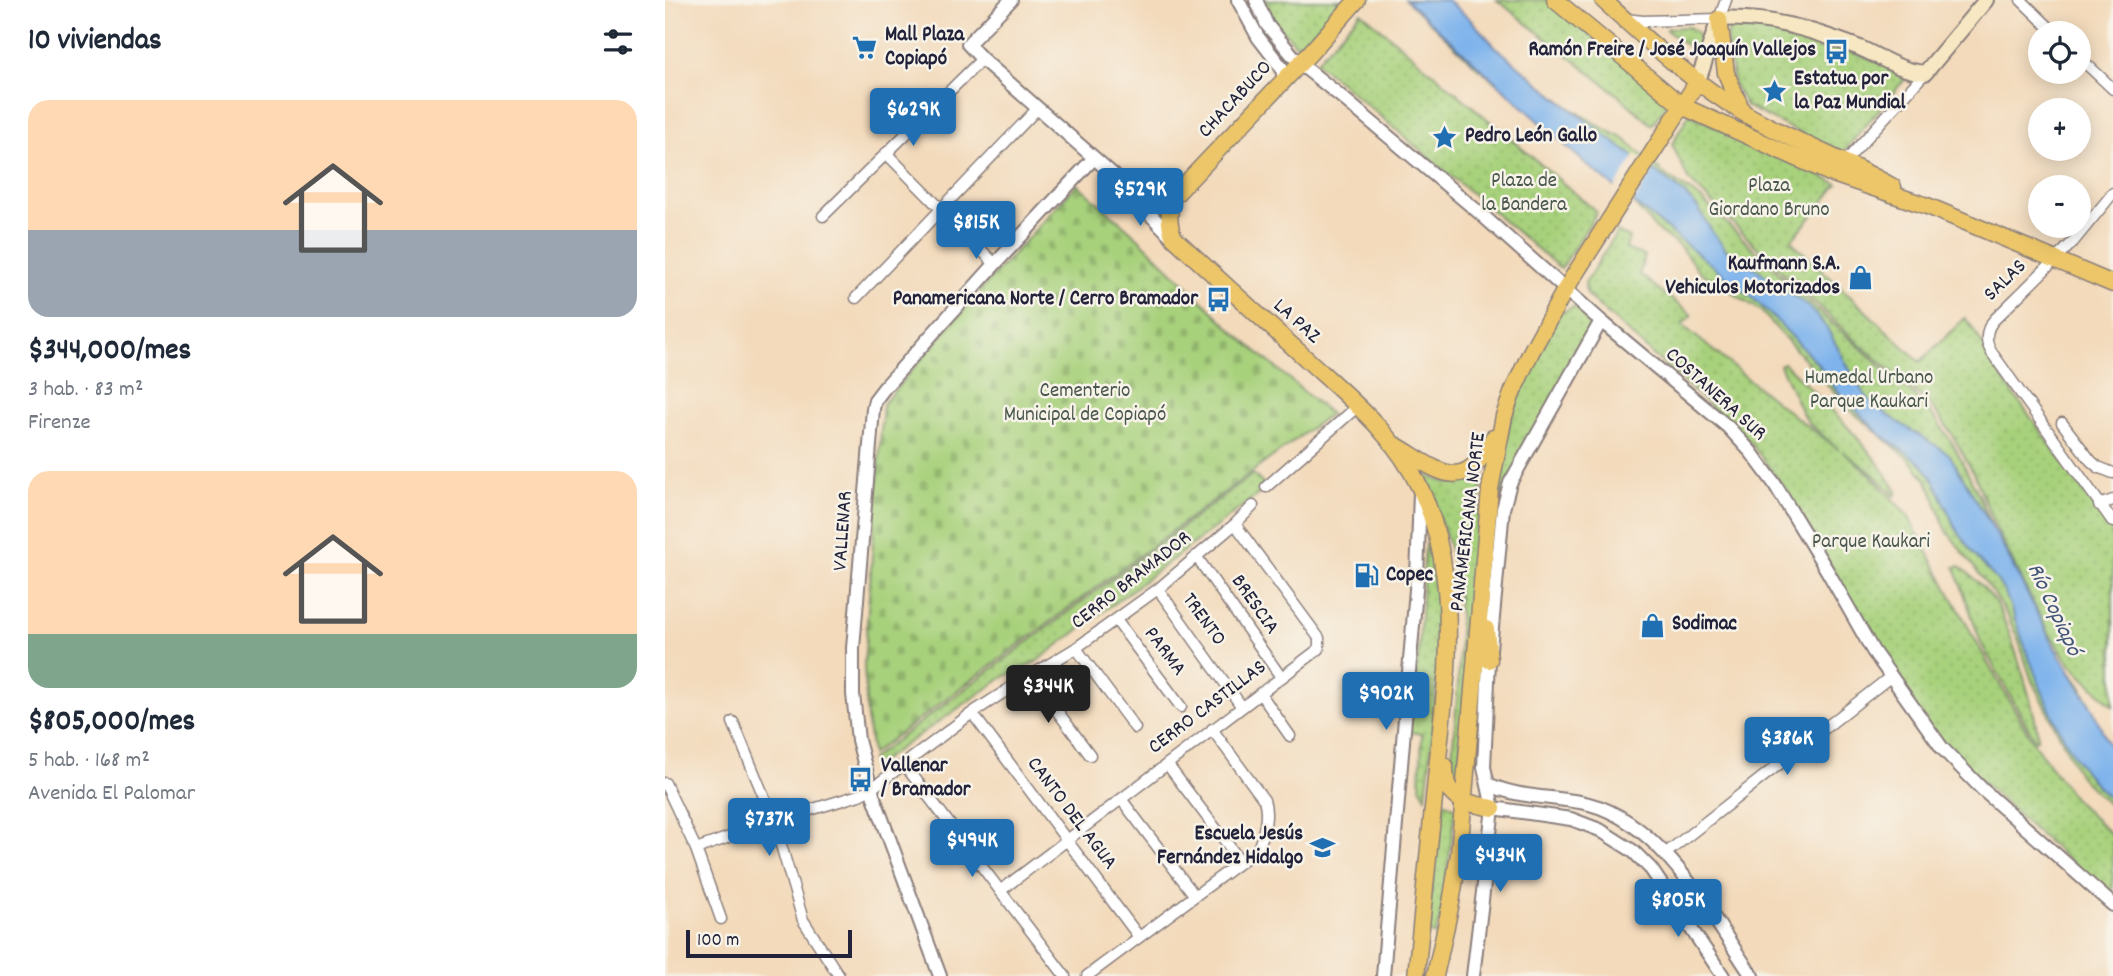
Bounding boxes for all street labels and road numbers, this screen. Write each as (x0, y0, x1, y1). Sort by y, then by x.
street label: CHACABUCO (1192, 54, 1280, 146)
street label: SALAS (1978, 253, 2034, 309)
street label: LA PAZ (1265, 292, 1327, 352)
street label: COSTANERA SUR (1658, 341, 1772, 449)
street label: PANAMERICANA NORTE (1443, 430, 1495, 613)
street label: VALLENAR (826, 490, 862, 572)
street label: CERRO BRAMADOR (1065, 524, 1199, 638)
street label: BRESCIA (1222, 569, 1286, 641)
street label: TRENTO (1174, 587, 1232, 653)
street label: PARMA (1135, 621, 1193, 683)
street label: CERRO CASTILLAS (1143, 654, 1273, 762)
street label: CANTO DEL AGUA (1018, 751, 1124, 877)

